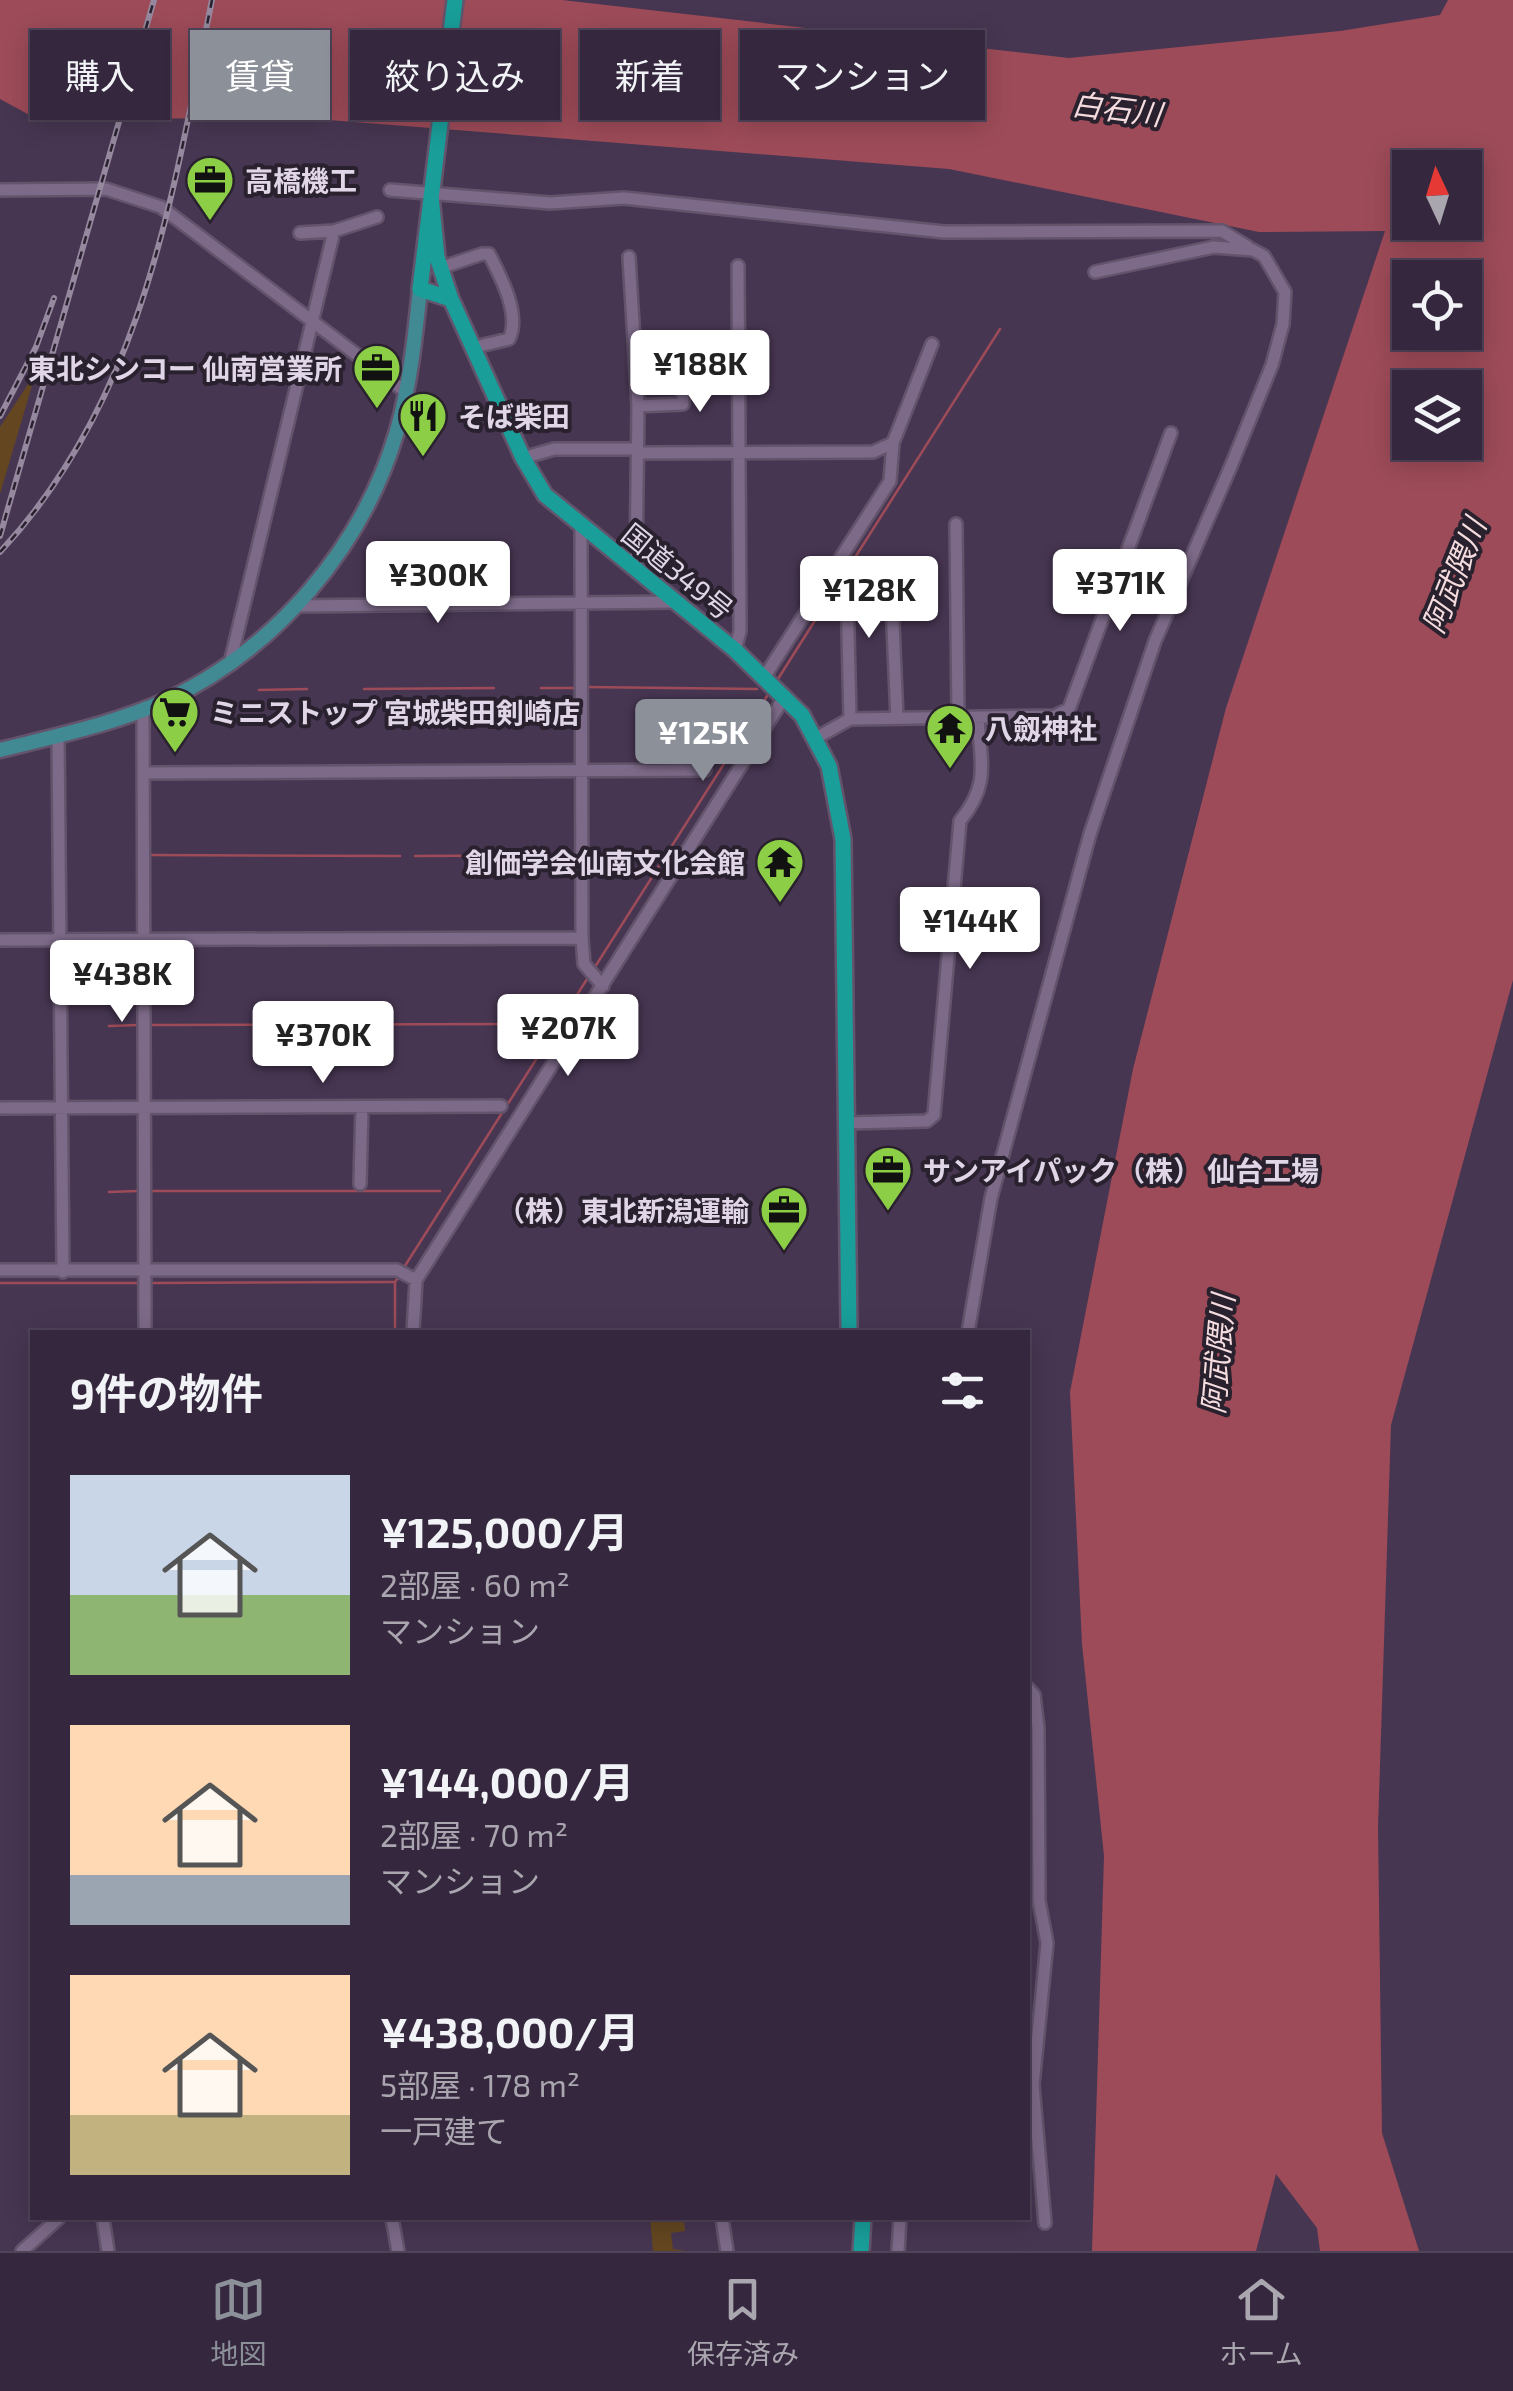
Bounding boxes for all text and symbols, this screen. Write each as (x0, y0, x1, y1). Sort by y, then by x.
chip: 購入 (30, 30, 170, 120)
chip: 賃貸 (190, 30, 330, 120)
chip: 絞り込み (350, 30, 560, 120)
chip: 新着 (580, 30, 720, 120)
chip: マンション (740, 30, 985, 120)
water label: 白石川 (1070, 85, 1167, 132)
north arrow (1392, 150, 1482, 240)
map controls (1392, 150, 1482, 460)
office icon: 高橋機工 (184, 154, 236, 222)
place label: 高橋機工 (245, 163, 357, 197)
button: locate (1392, 260, 1482, 350)
pin: ¥188K (630, 330, 770, 415)
office icon: 東北シンコー 仙南営業所 (351, 342, 403, 410)
text: ¥188K (652, 343, 748, 381)
place label: 東北シンコー 仙南営業所 (28, 351, 342, 385)
button: layers (1392, 370, 1482, 460)
restaurant icon: そば柴田 (397, 390, 449, 458)
place label: そば柴田 (458, 399, 570, 433)
water label: 阿武隈川 (1414, 510, 1493, 637)
street label: 国道349号 (616, 516, 740, 626)
pin: ¥300K (368, 541, 508, 626)
pin: ¥371K (1050, 549, 1190, 634)
text: ¥300K (388, 554, 488, 592)
pin: ¥128K (799, 556, 939, 641)
text: ¥371K (1075, 562, 1165, 600)
text: ¥128K (822, 569, 916, 607)
supermarket icon: ミニストップ 宮城柴田剣崎店 (149, 686, 201, 754)
place label: ミニストップ 宮城柴田剣崎店 (210, 695, 580, 729)
pin: ¥125K (633, 699, 773, 784)
temple icon: 八劔神社 (924, 702, 976, 770)
place label: 八劔神社 (985, 711, 1097, 745)
text: ¥125K (657, 712, 749, 750)
temple icon: 創価学会仙南文化会館 (754, 836, 806, 904)
place label: 創価学会仙南文化会館 (465, 845, 745, 879)
pin: ¥144K (900, 887, 1040, 972)
text: ¥144K (922, 900, 1018, 938)
pin: ¥438K (52, 940, 192, 1025)
text: ¥438K (72, 953, 172, 991)
pin: ¥207K (498, 994, 638, 1079)
pin: ¥370K (253, 1001, 393, 1086)
text: ¥207K (519, 1007, 617, 1045)
text: ¥370K (275, 1014, 371, 1052)
office icon: サンアイパック（株） 仙台工場 (862, 1144, 914, 1212)
place label: サンアイパック（株） 仙台工場 (923, 1153, 1319, 1187)
office icon: （株）東北新潟運輸 (758, 1184, 810, 1252)
place label: （株）東北新潟運輸 (497, 1193, 749, 1227)
water label: 阿武隈川 (1194, 1290, 1240, 1415)
icon: filters (935, 1363, 990, 1418)
text: 9件の物件 (70, 1367, 263, 1417)
text: ¥125,000/月 (380, 1506, 629, 1556)
icon: home (150, 1515, 270, 1635)
text: 2部屋 · 60 m² (380, 1565, 570, 1603)
text: マンション (380, 1611, 540, 1649)
text: ¥144,000/月 (380, 1756, 634, 1806)
icon: home (150, 1765, 270, 1885)
text: 2部屋 · 70 m² (380, 1815, 568, 1853)
text: マンション (380, 1861, 540, 1899)
text: ¥438,000/月 (380, 2006, 640, 2056)
icon: home (150, 2015, 270, 2135)
text: 5部屋 · 178 m² (380, 2065, 580, 2103)
text: 一戸建て (380, 2111, 508, 2149)
tab: 地図 (210, 2272, 266, 2372)
tab: 保存済み (687, 2272, 799, 2372)
tab: ホーム (1220, 2272, 1303, 2372)

